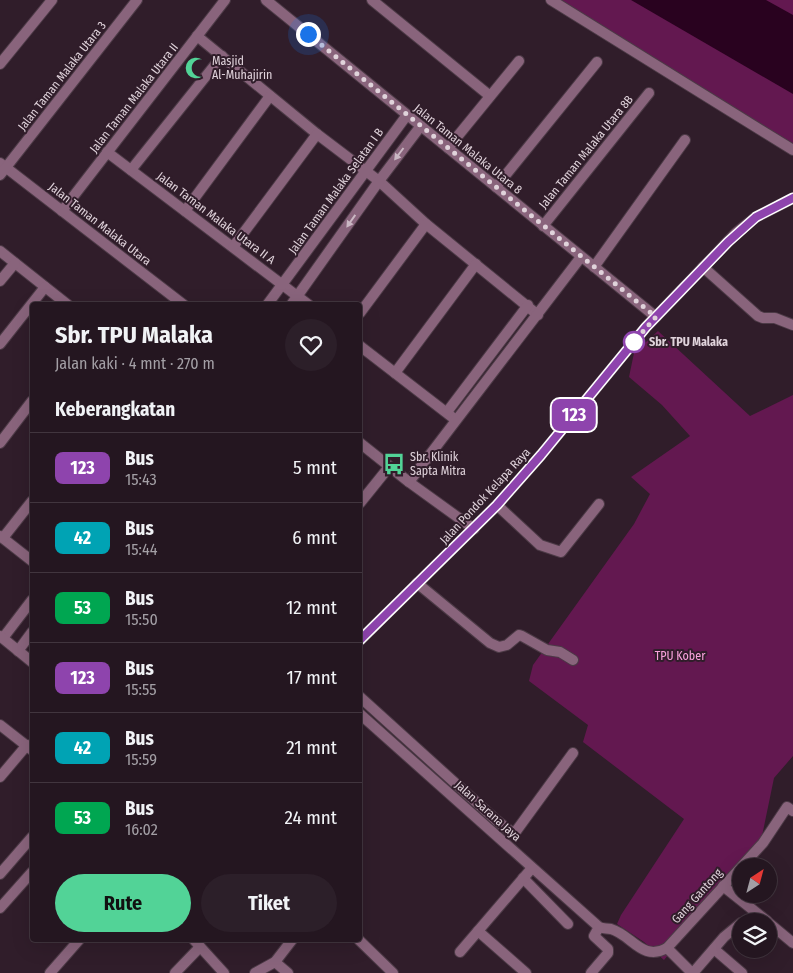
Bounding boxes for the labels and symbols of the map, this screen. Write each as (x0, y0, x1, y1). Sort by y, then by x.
street label: Jalan Taman Malaka Utara 3 (15, 19, 109, 133)
your location (296, 22, 321, 47)
street label: Jalan Taman Malaka Utara II (87, 40, 181, 156)
place label: Masjid Al-Muhajirin (212, 54, 272, 82)
mosque icon: Masjid Al-Muhajirin (183, 55, 209, 81)
street label: Jalan Taman Malaka Utara 8B (536, 92, 636, 211)
street label: Jalan Taman Malaka Utara 8 (411, 101, 525, 197)
street label: Jalan Taman Malaka Selatan I B (286, 125, 387, 257)
one-way arrow (394, 147, 405, 160)
street label: Jalan Taman Malaka Utara II A (154, 169, 278, 267)
street label: Jalan Taman Malaka Utara (46, 180, 154, 268)
one-way arrow (346, 214, 356, 228)
marker: Sbr. TPU Malaka (623, 331, 645, 353)
place label: Sbr. TPU Malaka (649, 335, 728, 349)
line badge: 123 (545, 399, 603, 431)
street label: Jalan Pondok Kelapa Raya (437, 445, 533, 547)
place label: Sbr. Klinik Sapta Mitra (410, 450, 466, 478)
bus stop icon: Sbr. Klinik Sapta Mitra (381, 451, 407, 477)
park label: TPU Kober (655, 649, 706, 663)
street label: Jalan Sarana Jaya (452, 778, 524, 844)
north arrow (732, 858, 778, 902)
street label: Gang Gantong (669, 866, 725, 926)

